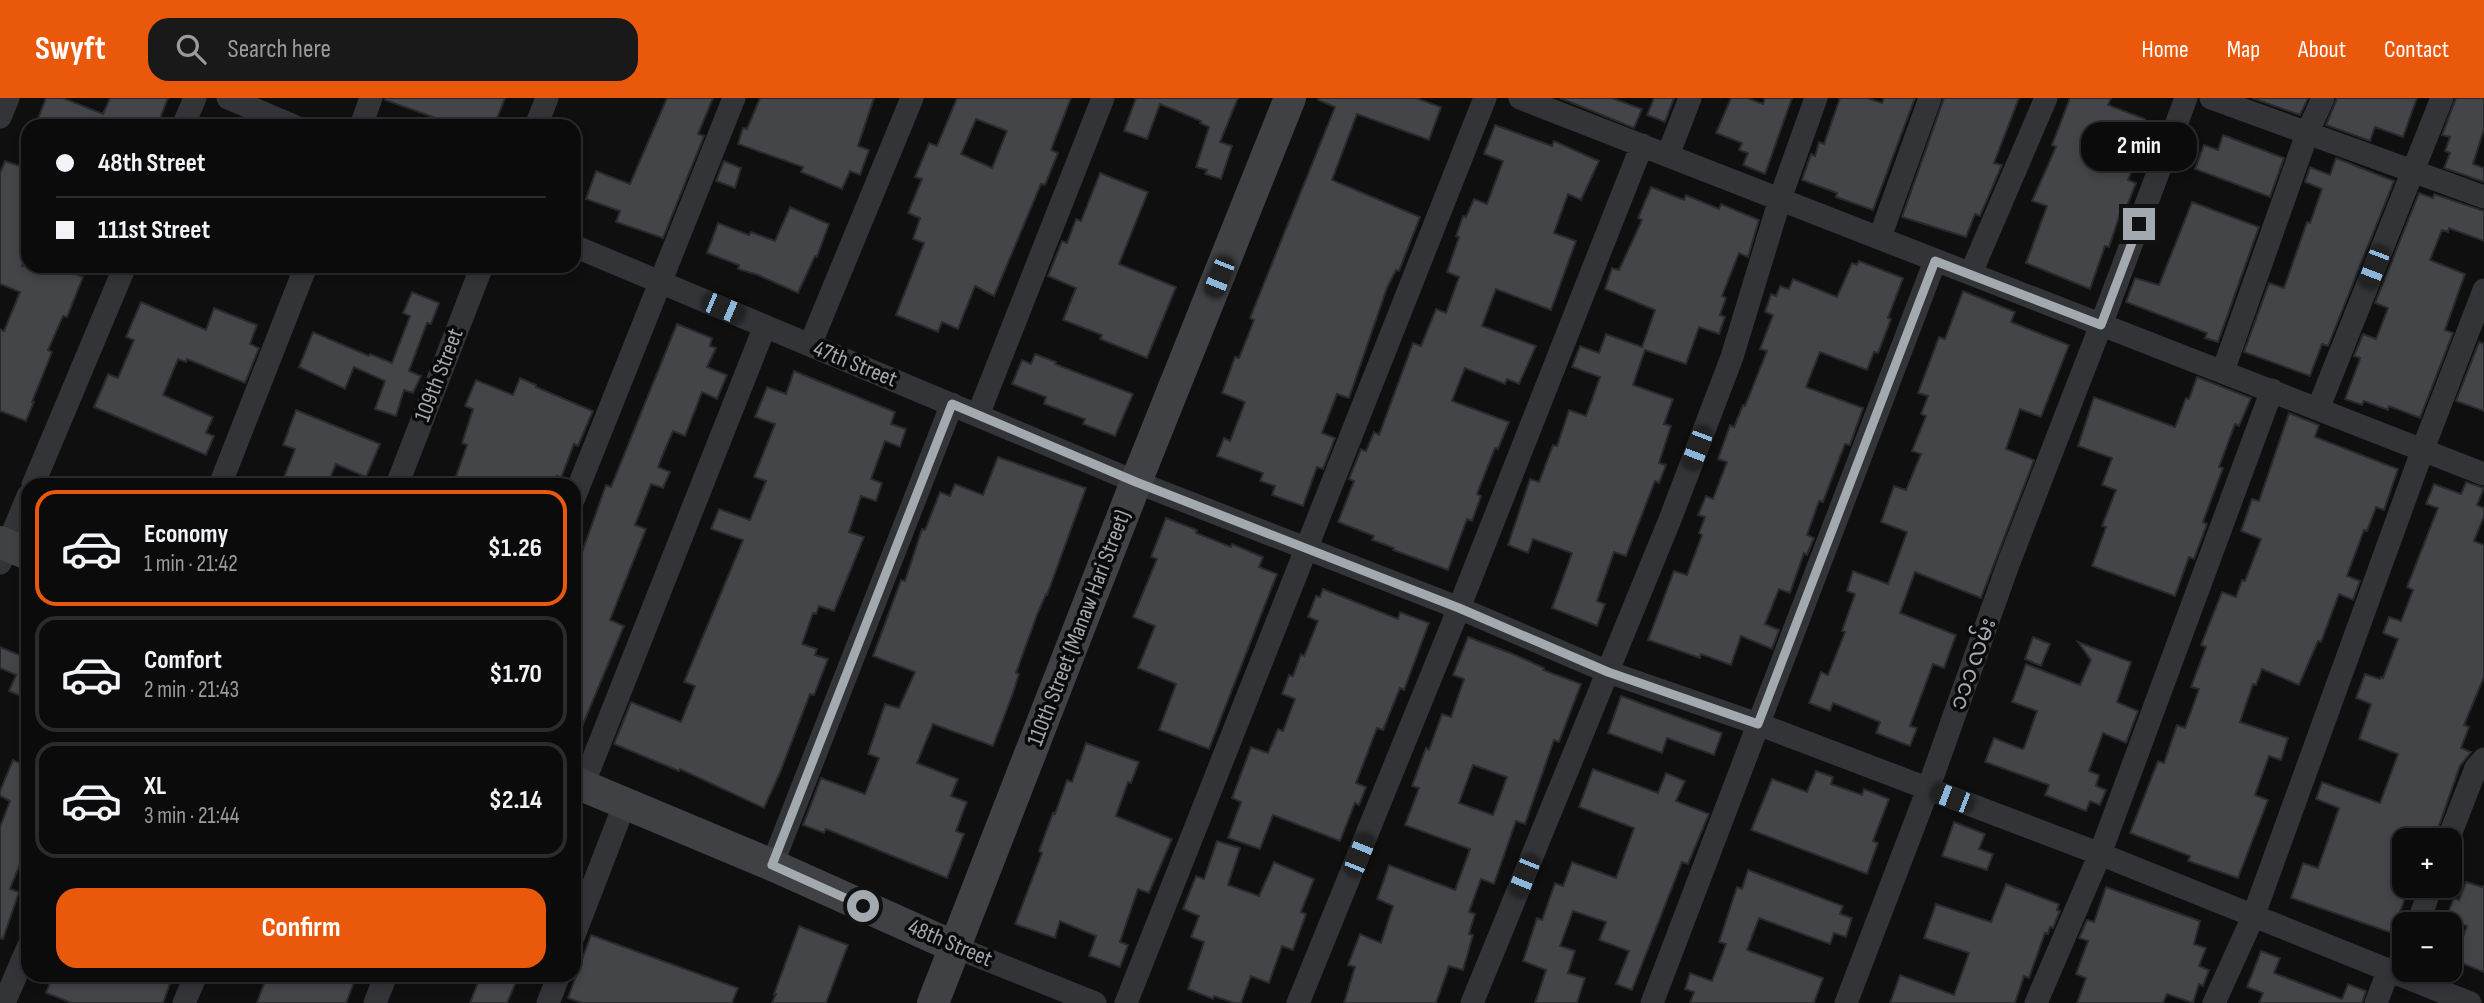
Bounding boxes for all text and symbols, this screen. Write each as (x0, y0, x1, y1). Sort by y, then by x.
search box (148, 18, 638, 81)
text: Swyft (35, 29, 106, 69)
icon: search (172, 30, 210, 68)
text: Search here (228, 34, 331, 65)
text: Home (2141, 35, 2189, 64)
text: Map (2227, 35, 2260, 64)
text: About (2298, 35, 2346, 64)
text: Contact (2384, 35, 2449, 64)
callout: 2 min (2081, 122, 2197, 172)
text: 2 min (2117, 132, 2161, 160)
text: 48th Street (98, 148, 205, 179)
route end (2123, 208, 2155, 240)
text: 111st Street (98, 215, 210, 246)
car (2357, 244, 2392, 290)
car (1202, 254, 1237, 300)
car (700, 290, 747, 326)
street label: 109th Street (408, 324, 470, 426)
street label: 47th Street (809, 335, 901, 393)
car (1680, 425, 1715, 471)
street label: 110th Street (Manaw Hari Street) (1021, 506, 1137, 750)
icon: car (60, 517, 123, 580)
text: Economy (144, 519, 228, 550)
text: $1.26 (488, 533, 542, 564)
text: 1 min · 21:42 (144, 550, 238, 578)
street label: ၁၁၁ လမ်း (1941, 613, 2003, 714)
icon: car (60, 643, 123, 706)
text: Comfort (144, 645, 222, 676)
text: $1.70 (489, 659, 542, 690)
text: 2 min · 21:43 (144, 676, 239, 704)
icon: car (60, 769, 123, 832)
text: XL (144, 771, 166, 802)
car (1929, 781, 1976, 815)
text: $2.14 (489, 785, 542, 816)
text: 3 min · 21:44 (144, 802, 239, 830)
map controls (2392, 828, 2462, 982)
button: + (2392, 828, 2462, 898)
car (1342, 832, 1377, 878)
car (1507, 853, 1542, 899)
button: Confirm (56, 888, 546, 968)
route start (847, 890, 879, 922)
button: − (2392, 912, 2462, 982)
street label: 48th Street (904, 913, 996, 973)

